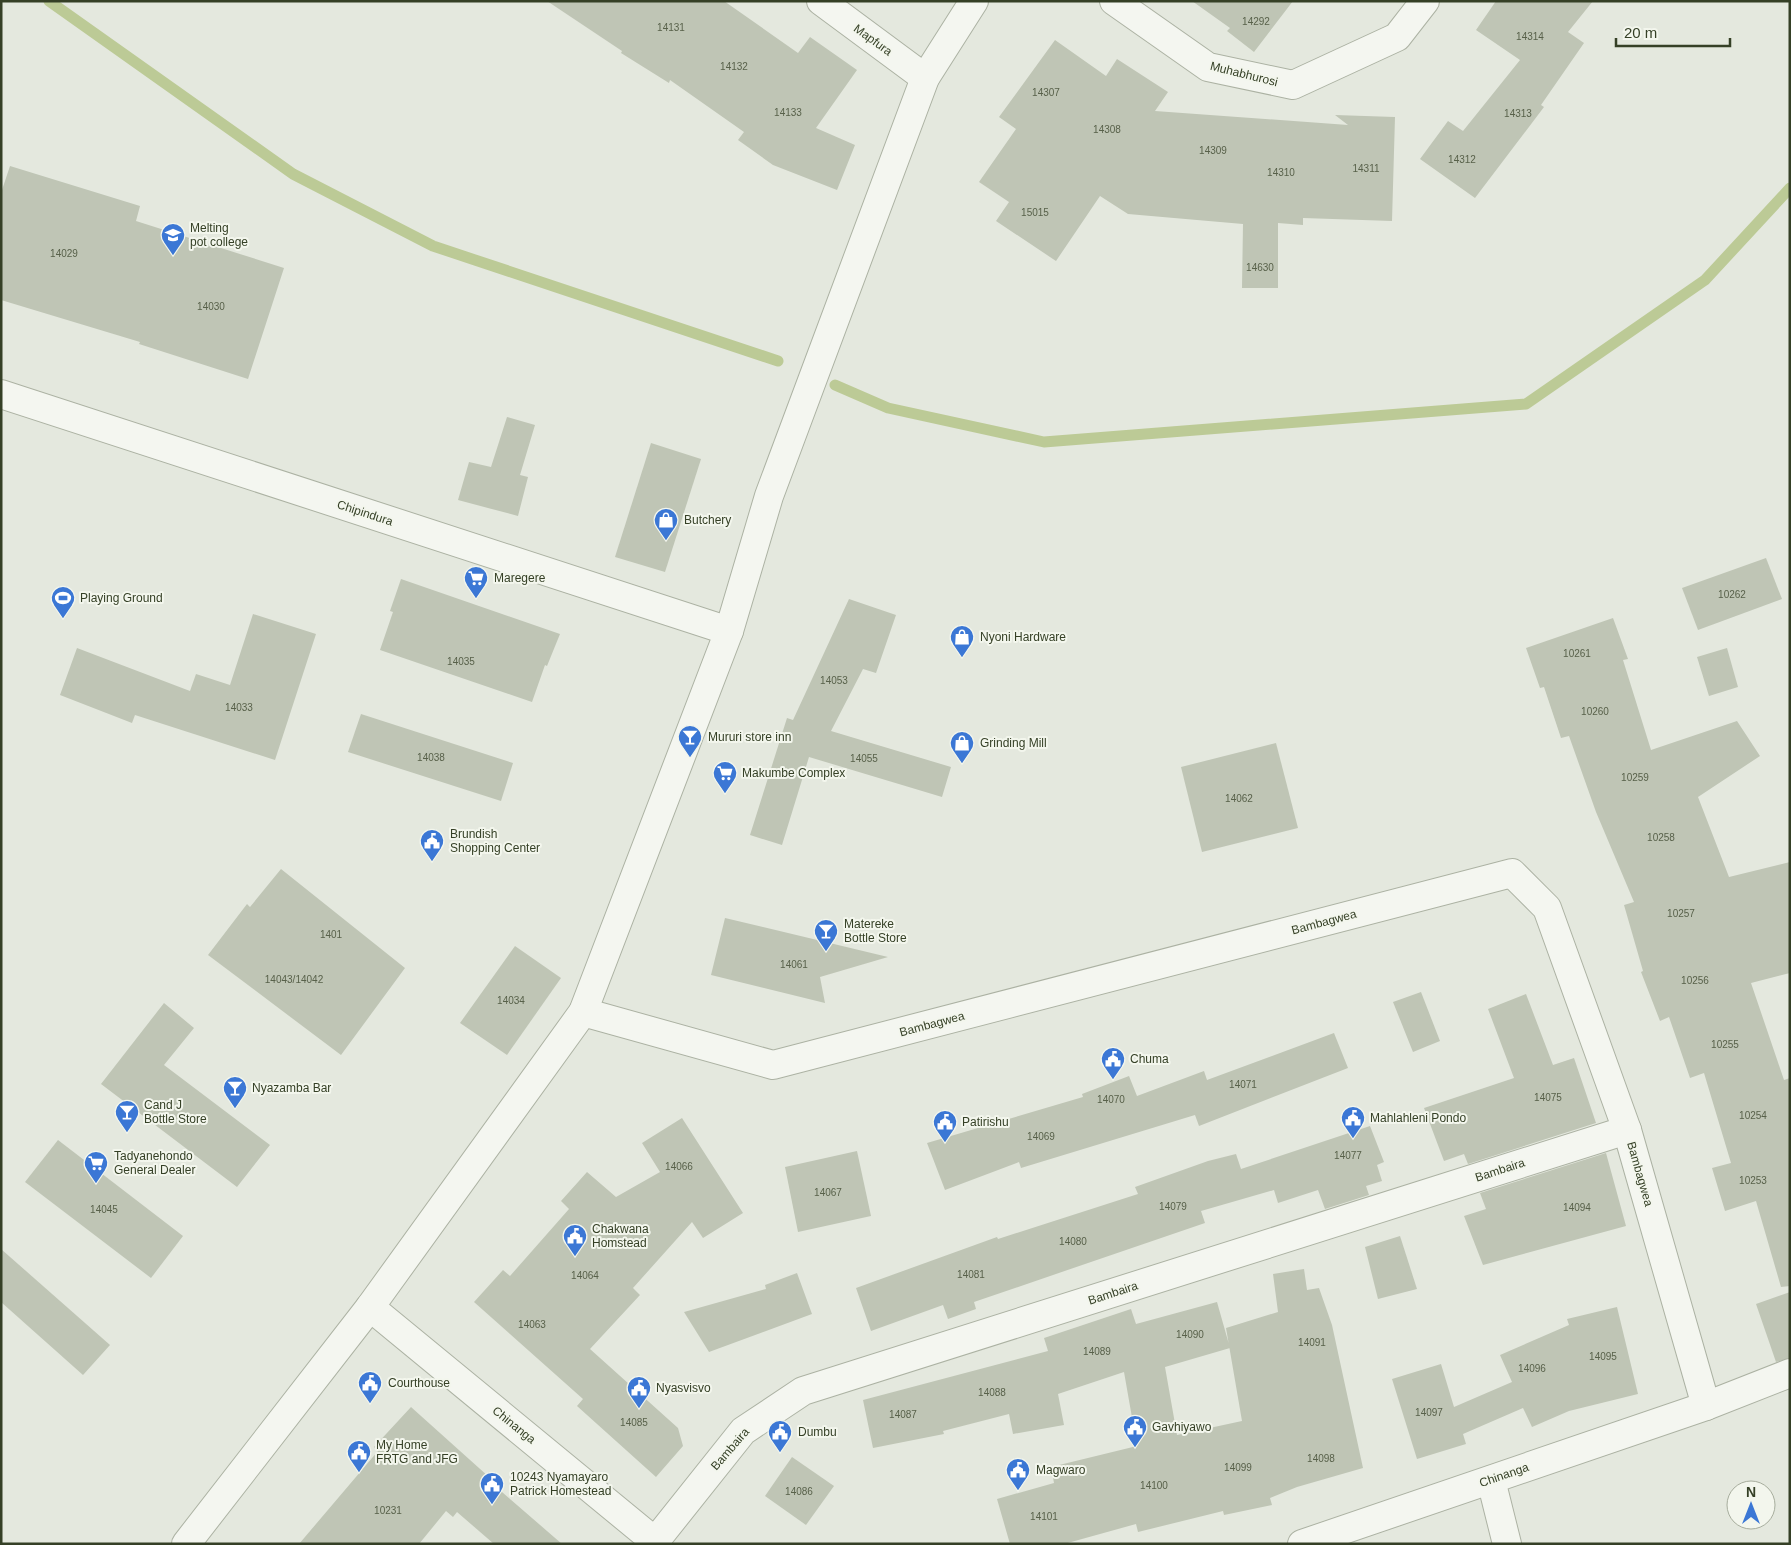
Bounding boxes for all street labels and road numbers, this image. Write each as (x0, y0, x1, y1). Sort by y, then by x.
street label: Mapfura (851, 21, 895, 59)
street label: Muhabhurosi (1209, 59, 1279, 89)
street label: Chipindura (335, 497, 395, 529)
street label: Bambagwea (1290, 907, 1358, 937)
street label: Bambagwea (898, 1009, 966, 1039)
street label: Bambagwea (1624, 1140, 1656, 1208)
street label: Bambaira (1473, 1155, 1527, 1185)
street label: Bambaira (1086, 1278, 1140, 1308)
street label: Chinanga (490, 1403, 539, 1447)
street label: Bambaira (708, 1425, 752, 1473)
street label: Chinanga (1477, 1460, 1531, 1490)

